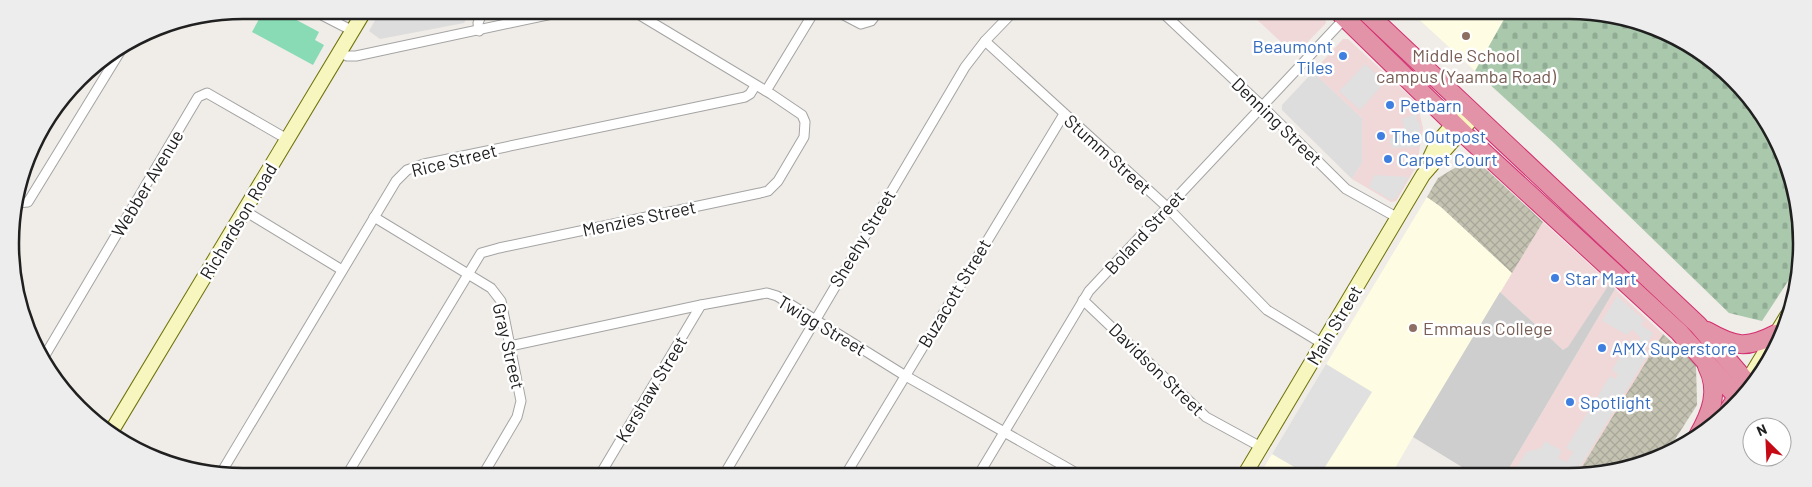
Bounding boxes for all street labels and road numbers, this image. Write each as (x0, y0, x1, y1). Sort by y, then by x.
street label: Denning Street (1227, 73, 1327, 169)
street label: Stumm Street (1060, 109, 1156, 199)
street label: Webber Avenue (106, 125, 188, 241)
street label: Rice Street (409, 139, 499, 181)
street label: Richardson Road (195, 159, 281, 283)
street label: Sheehy Street (824, 185, 900, 291)
street label: Boland Street (1100, 186, 1188, 278)
street label: Menzies Street (580, 195, 698, 241)
street label: Buzacott Street (913, 235, 995, 351)
street label: Main Street (1302, 281, 1366, 369)
street label: Twigg Street (774, 290, 870, 360)
street label: Gray Street (488, 301, 530, 391)
street label: Davidson Street (1105, 318, 1209, 420)
street label: Kershaw Street (611, 332, 691, 446)

